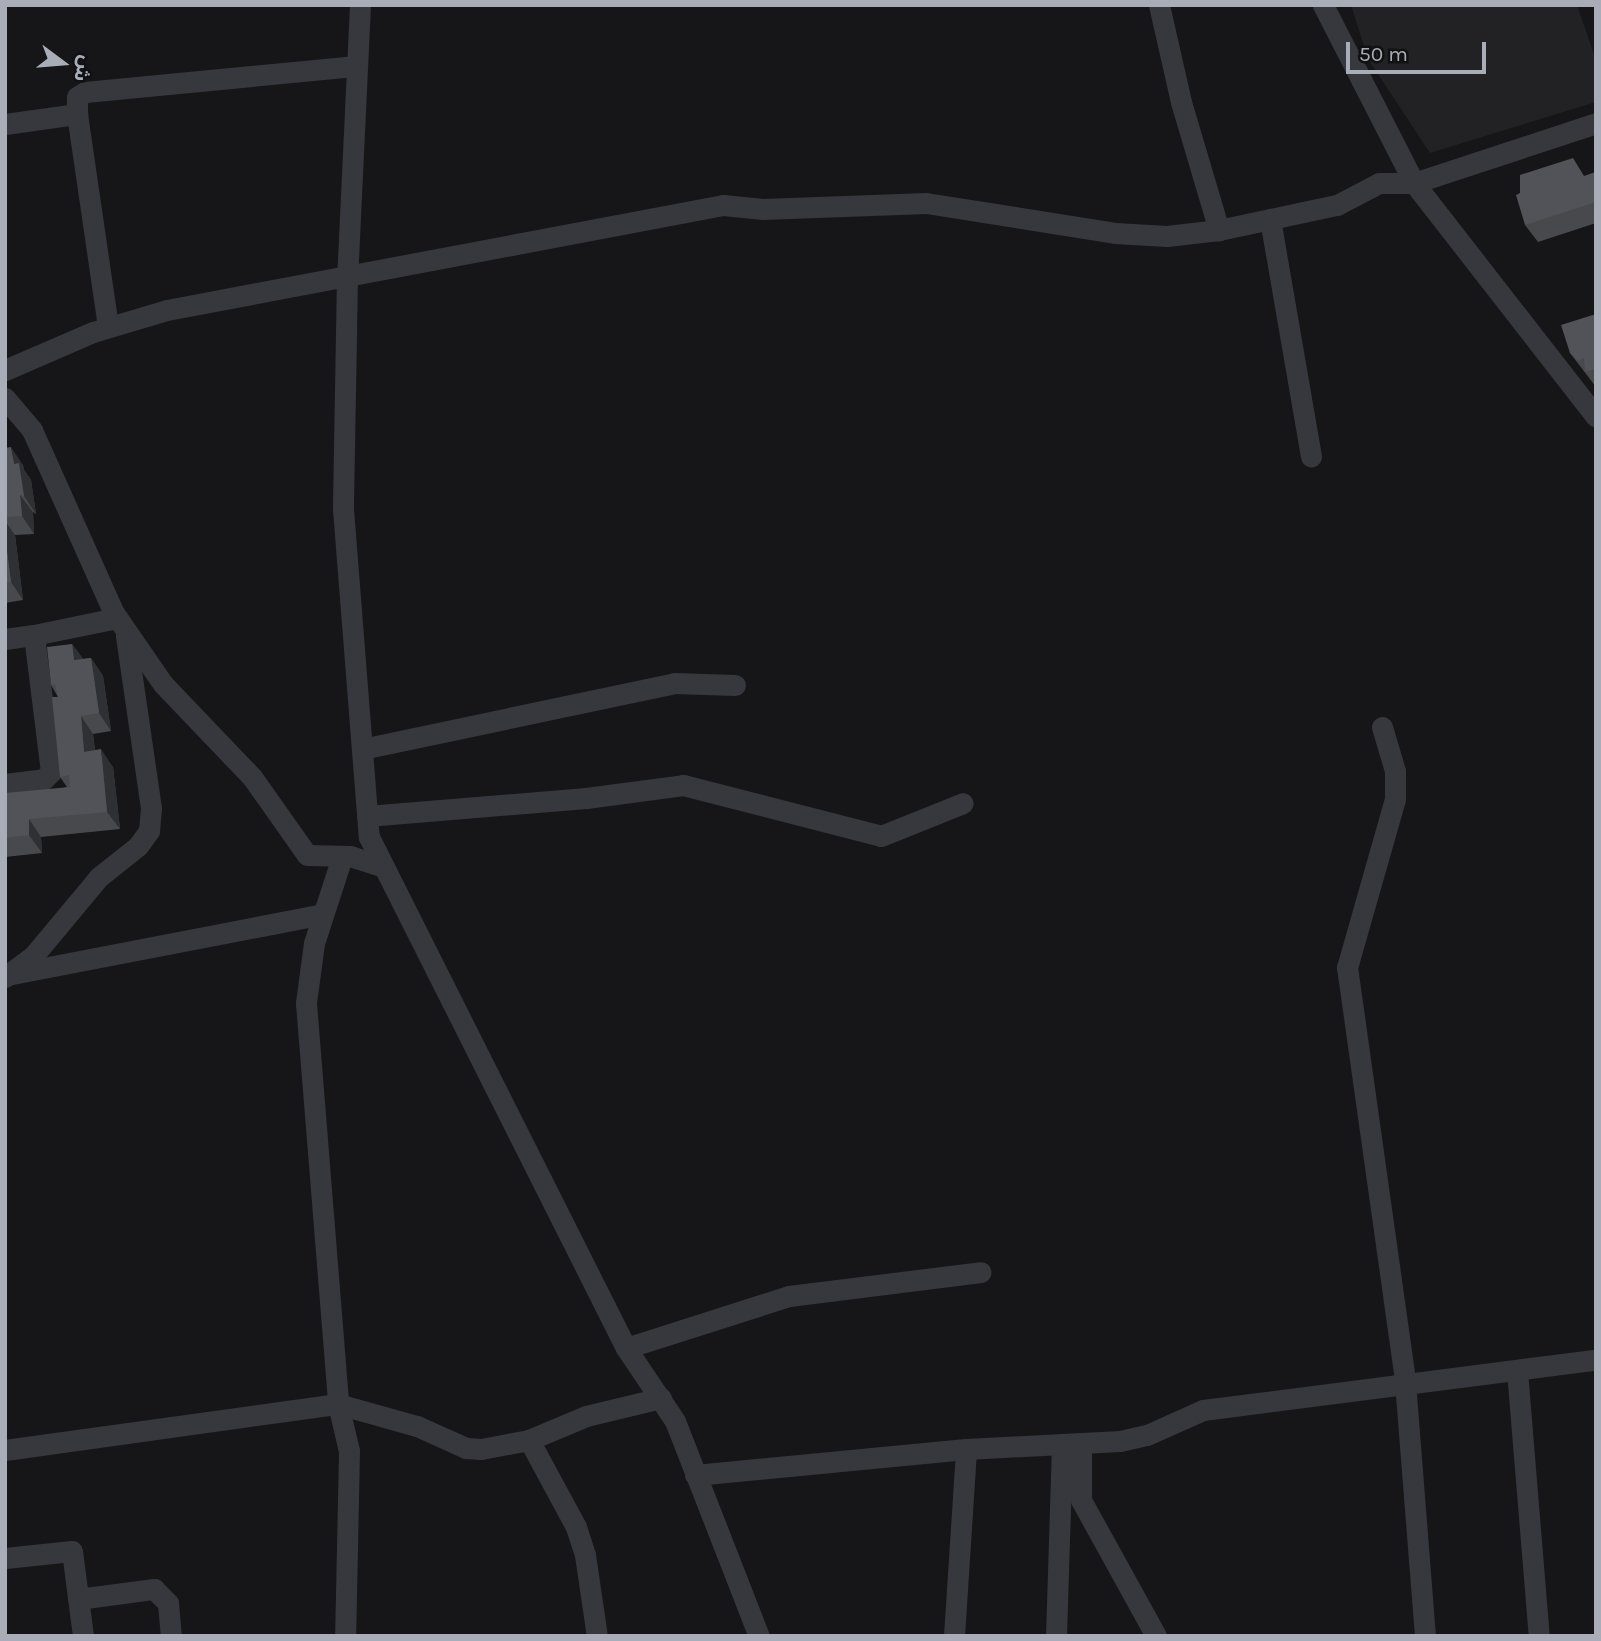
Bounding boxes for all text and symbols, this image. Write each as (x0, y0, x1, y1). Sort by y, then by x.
north arrow (28, 28, 98, 98)
scale bar (1349, 28, 1489, 72)
text: 50 m (1359, 42, 1408, 66)
text: ش (69, 53, 97, 84)

